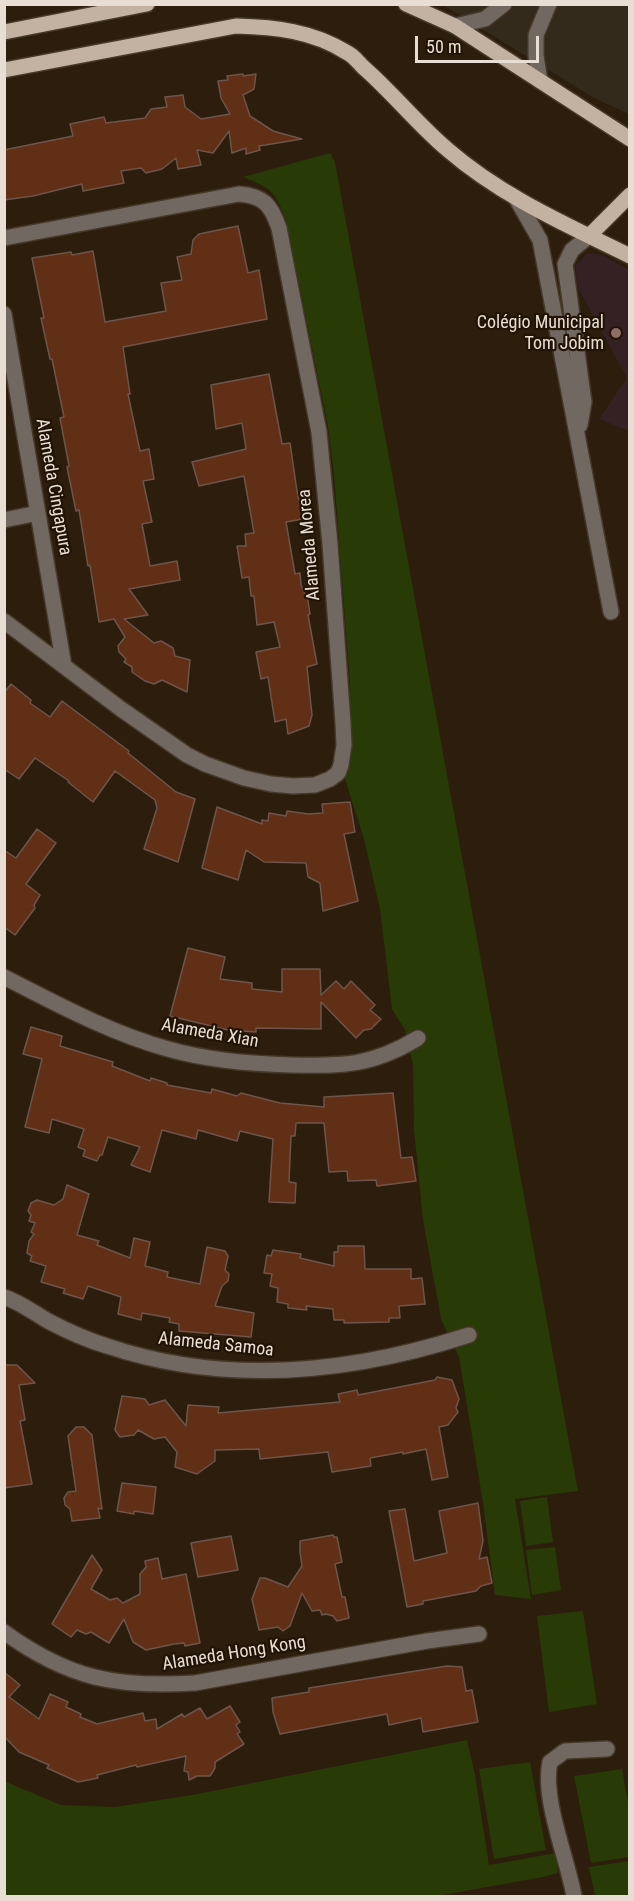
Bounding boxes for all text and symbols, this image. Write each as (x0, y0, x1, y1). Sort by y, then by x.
scale bar (418, 24, 542, 62)
text: 50 m (426, 36, 461, 57)
place label: Colégio Municipal Tom Jobim (477, 312, 604, 354)
marker: Colégio Municipal Tom Jobim (609, 326, 623, 340)
street label: Alameda Cingapura (30, 417, 76, 557)
street label: Alameda Morea (294, 488, 326, 602)
street label: Alameda Xian (160, 1015, 260, 1053)
street label: Alameda Samoa (157, 1328, 275, 1362)
street label: Alameda Hong Kong (161, 1632, 307, 1676)

